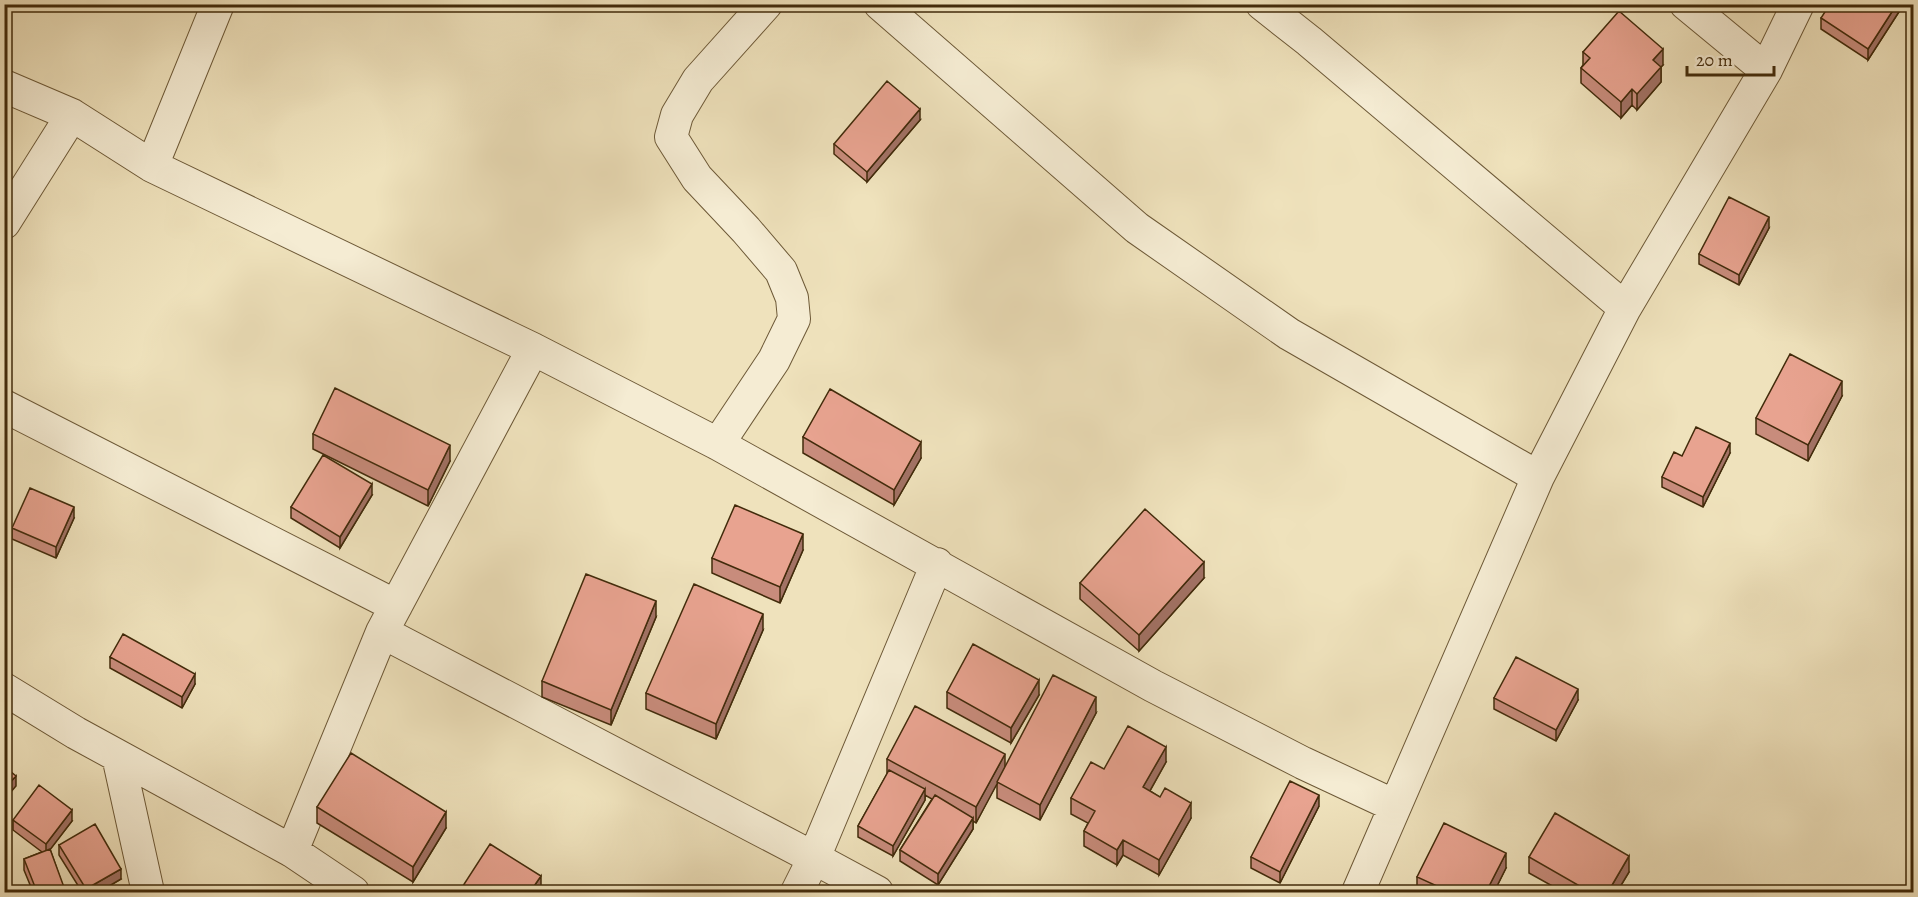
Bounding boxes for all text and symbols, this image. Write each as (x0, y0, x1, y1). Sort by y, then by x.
scale bar (1687, 39, 1774, 77)
text: 20 m (1696, 48, 1733, 72)

